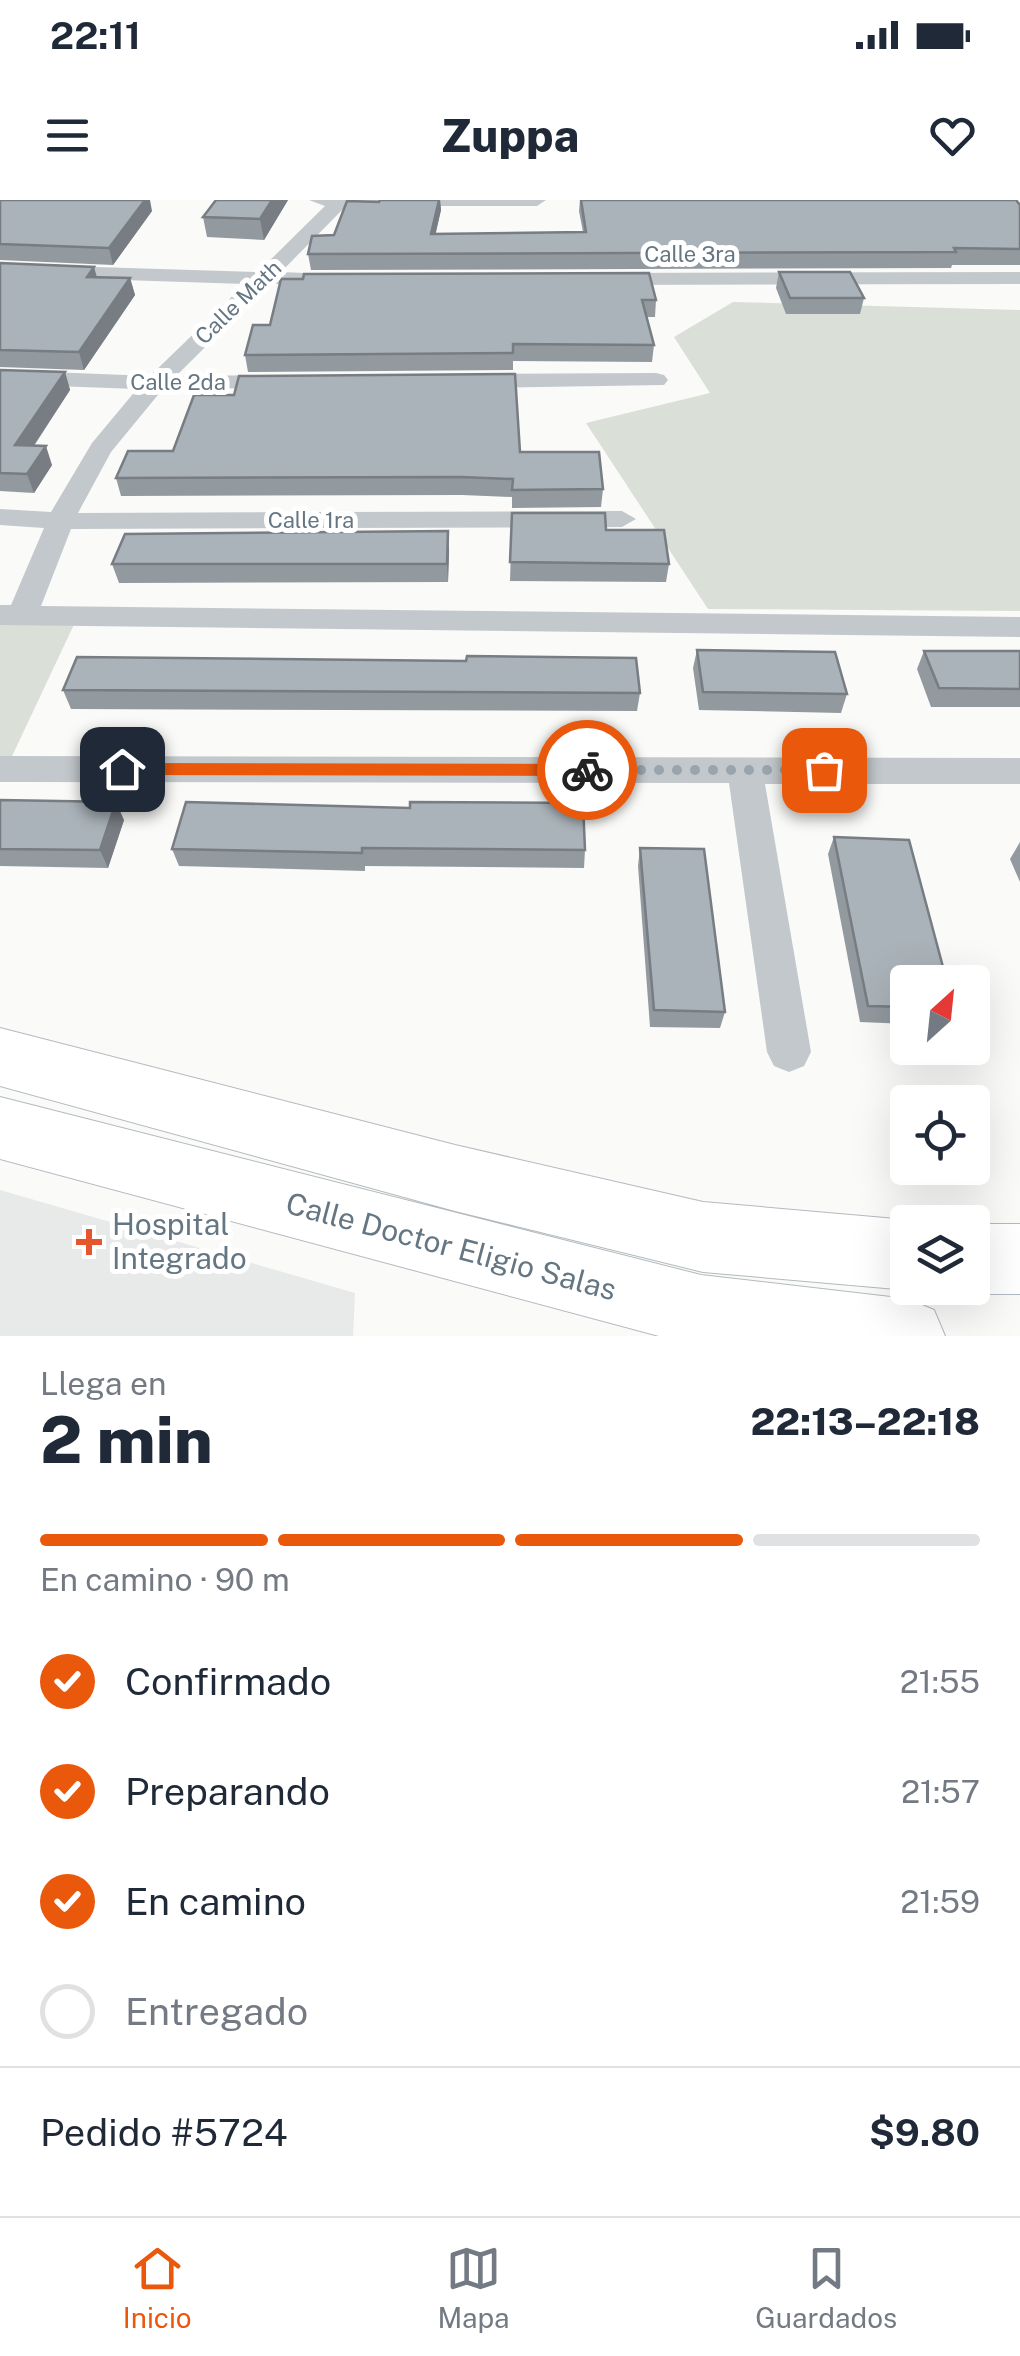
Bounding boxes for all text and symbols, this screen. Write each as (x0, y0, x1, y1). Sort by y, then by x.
text: 22:11 (50, 13, 141, 58)
icon: menu (40, 108, 95, 163)
icon: heart (925, 108, 980, 163)
text: Zuppa (441, 109, 579, 162)
street label: Calle 3ra (644, 241, 736, 267)
street label: Calle Math (190, 255, 286, 349)
street label: Calle 2da (130, 369, 226, 395)
street label: Calle 1ra (268, 507, 354, 533)
courier (537, 720, 637, 820)
pin (80, 727, 165, 812)
pin (782, 728, 867, 813)
icon: home (95, 742, 150, 797)
icon: bike (560, 743, 615, 798)
icon: bag (797, 743, 852, 798)
north arrow (890, 965, 990, 1065)
map controls (890, 965, 990, 1305)
button: locate (890, 1085, 990, 1185)
street label: Calle Doctor Eligio Salas (282, 1185, 620, 1307)
button: layers (890, 1205, 990, 1305)
place label: Hospital Integrado (112, 1206, 247, 1276)
marker: Hospital Integrado (76, 1229, 102, 1255)
text: Llega en (40, 1365, 166, 1402)
text: 22:13–22:18 (751, 1399, 980, 1444)
text: 2 min (40, 1401, 213, 1478)
text: En camino · 90 m (40, 1561, 290, 1598)
icon: check (40, 1654, 95, 1709)
text: Confirmado (125, 1659, 331, 1704)
text: 21:55 (900, 1663, 980, 1700)
icon: check (40, 1764, 95, 1819)
text: Preparando (125, 1769, 330, 1814)
text: 21:57 (901, 1773, 980, 1810)
icon: check (40, 1874, 95, 1929)
text: En camino (125, 1879, 306, 1924)
text: 21:59 (900, 1883, 980, 1920)
text: Entregado (125, 1989, 308, 2034)
text: Pedido #5724 (40, 2110, 288, 2155)
text: $9.80 (869, 2110, 980, 2155)
tab: Inicio (123, 2241, 192, 2334)
tab: Mapa (437, 2241, 510, 2334)
tab: Guardados (755, 2241, 897, 2334)

